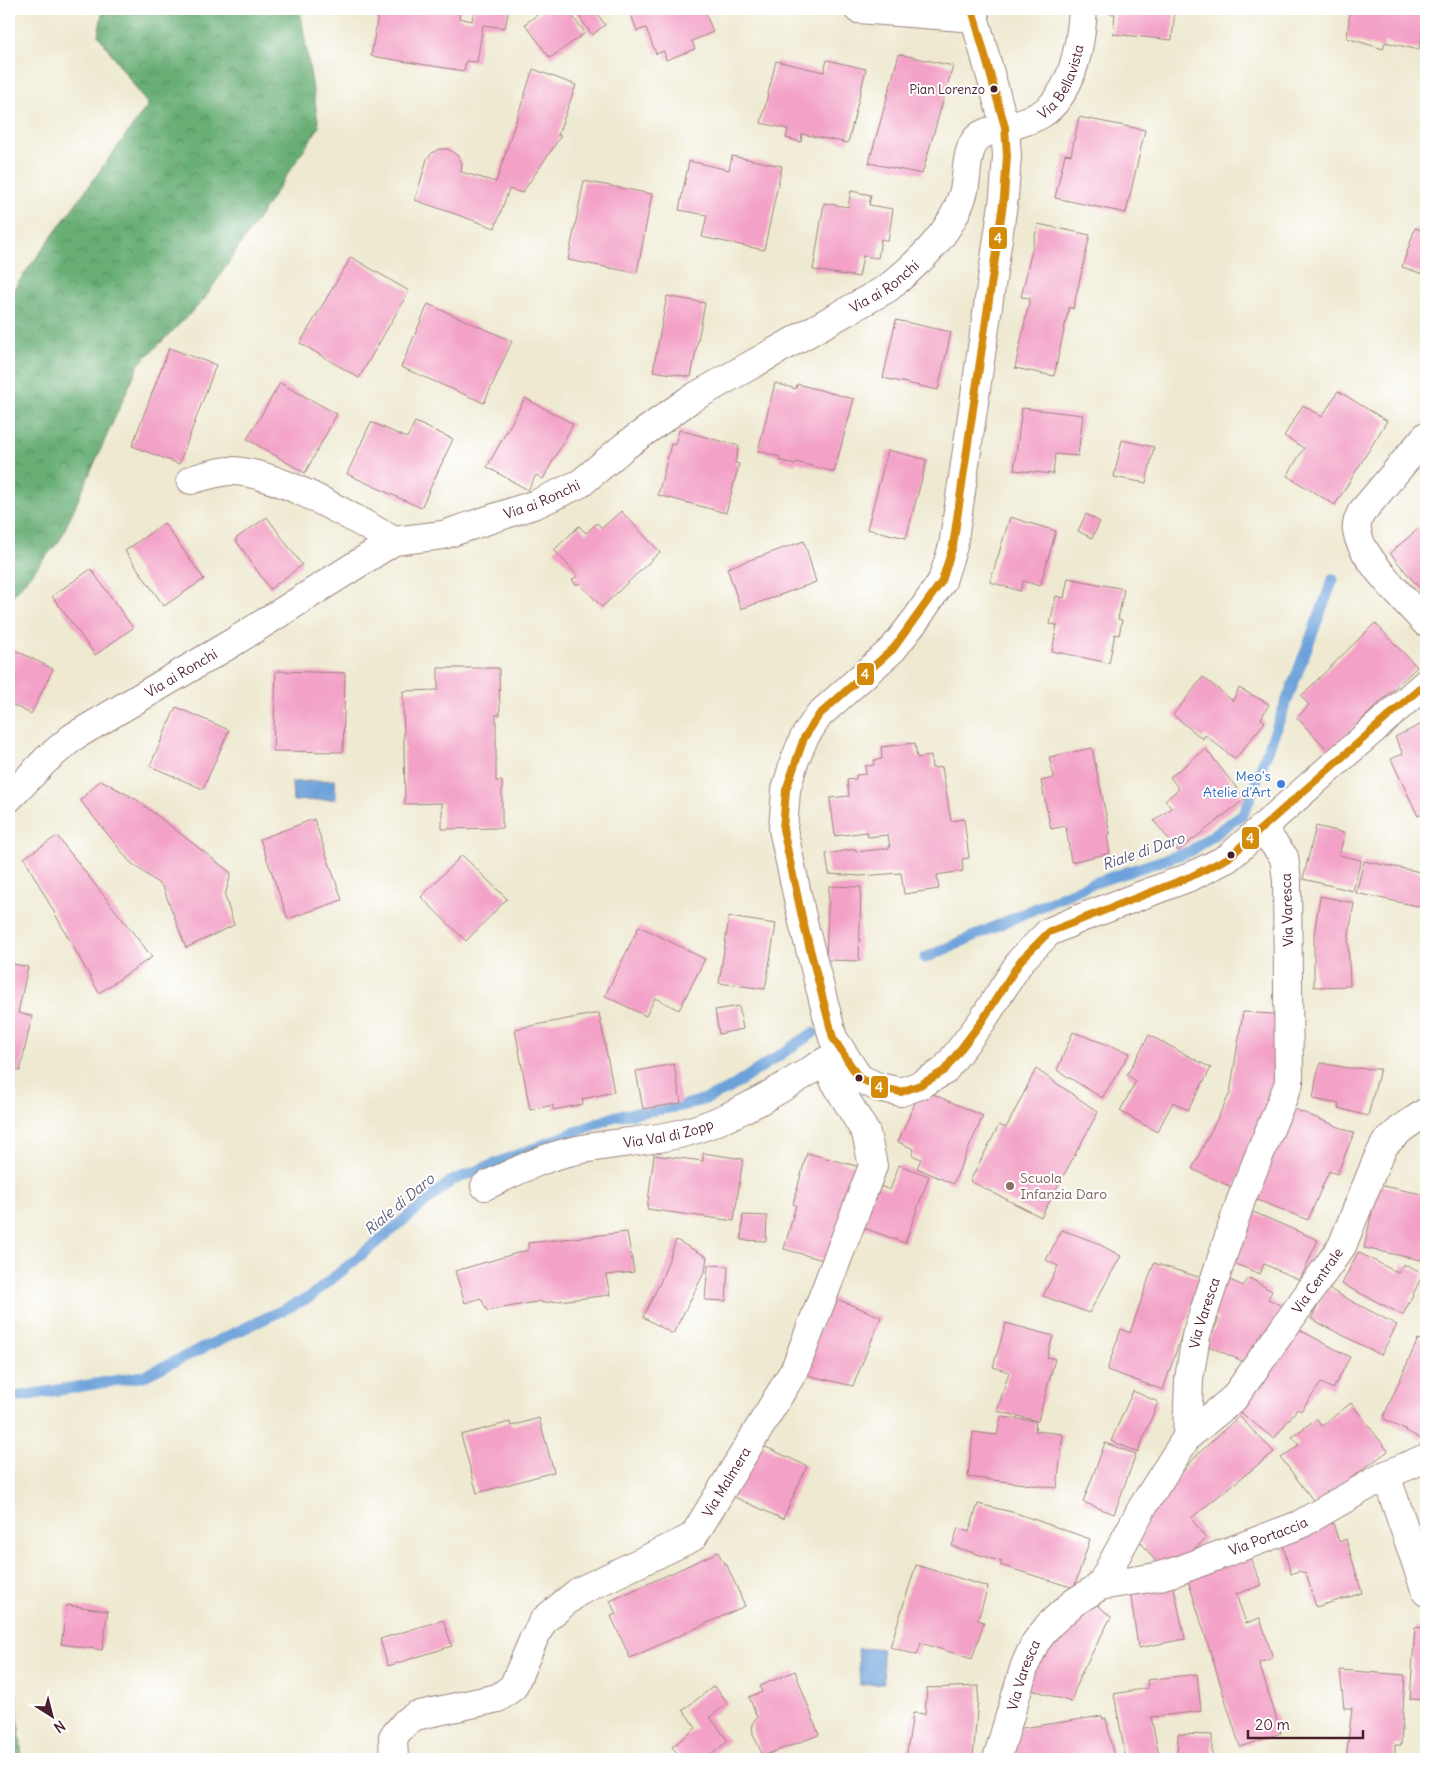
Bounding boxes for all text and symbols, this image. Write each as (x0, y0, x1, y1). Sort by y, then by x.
street label: Via Bellavista (1034, 43, 1088, 123)
place label: Pian Lorenzo (909, 81, 985, 98)
marker: Pian Lorenzo (989, 84, 999, 94)
line badge: 4 (988, 226, 1008, 250)
text: 4 (994, 229, 1002, 247)
street label: Via ai Ronchi (846, 256, 923, 317)
street label: Via ai Ronchi (501, 476, 583, 523)
street label: Via ai Ronchi (142, 645, 220, 701)
line badge: 4 (856, 662, 875, 686)
text: 4 (861, 665, 869, 683)
place label: Meo's Atelie d'Art (1203, 767, 1271, 801)
marker: Meo's Atelie d'Art (1275, 778, 1287, 790)
line badge: 4 (1241, 826, 1260, 850)
water label: Riale di Daro (1099, 828, 1188, 874)
text: 4 (1246, 829, 1254, 847)
unlabelled marker (1226, 850, 1236, 860)
street label: Via Varesca (1277, 873, 1297, 947)
unlabelled marker (854, 1073, 864, 1083)
line badge: 4 (870, 1075, 889, 1099)
text: 4 (875, 1078, 883, 1096)
street label: Via Val di Zopp (622, 1115, 716, 1152)
water label: Riale di Daro (360, 1168, 439, 1239)
place label: Scuola Infanzia Daro (1020, 1169, 1107, 1203)
marker: Scuola Infanzia Daro (1004, 1180, 1016, 1192)
street label: Via Centrale (1288, 1244, 1347, 1317)
street label: Via Varesca (1185, 1275, 1224, 1350)
street label: Via Malmera (698, 1444, 755, 1520)
street label: Via Portaccia (1226, 1513, 1311, 1560)
street label: Via Varesca (1003, 1637, 1044, 1713)
north arrow (28, 1690, 78, 1740)
scale bar (1248, 1708, 1362, 1740)
text: 20 m (1255, 1715, 1290, 1734)
text: N (50, 1716, 69, 1737)

